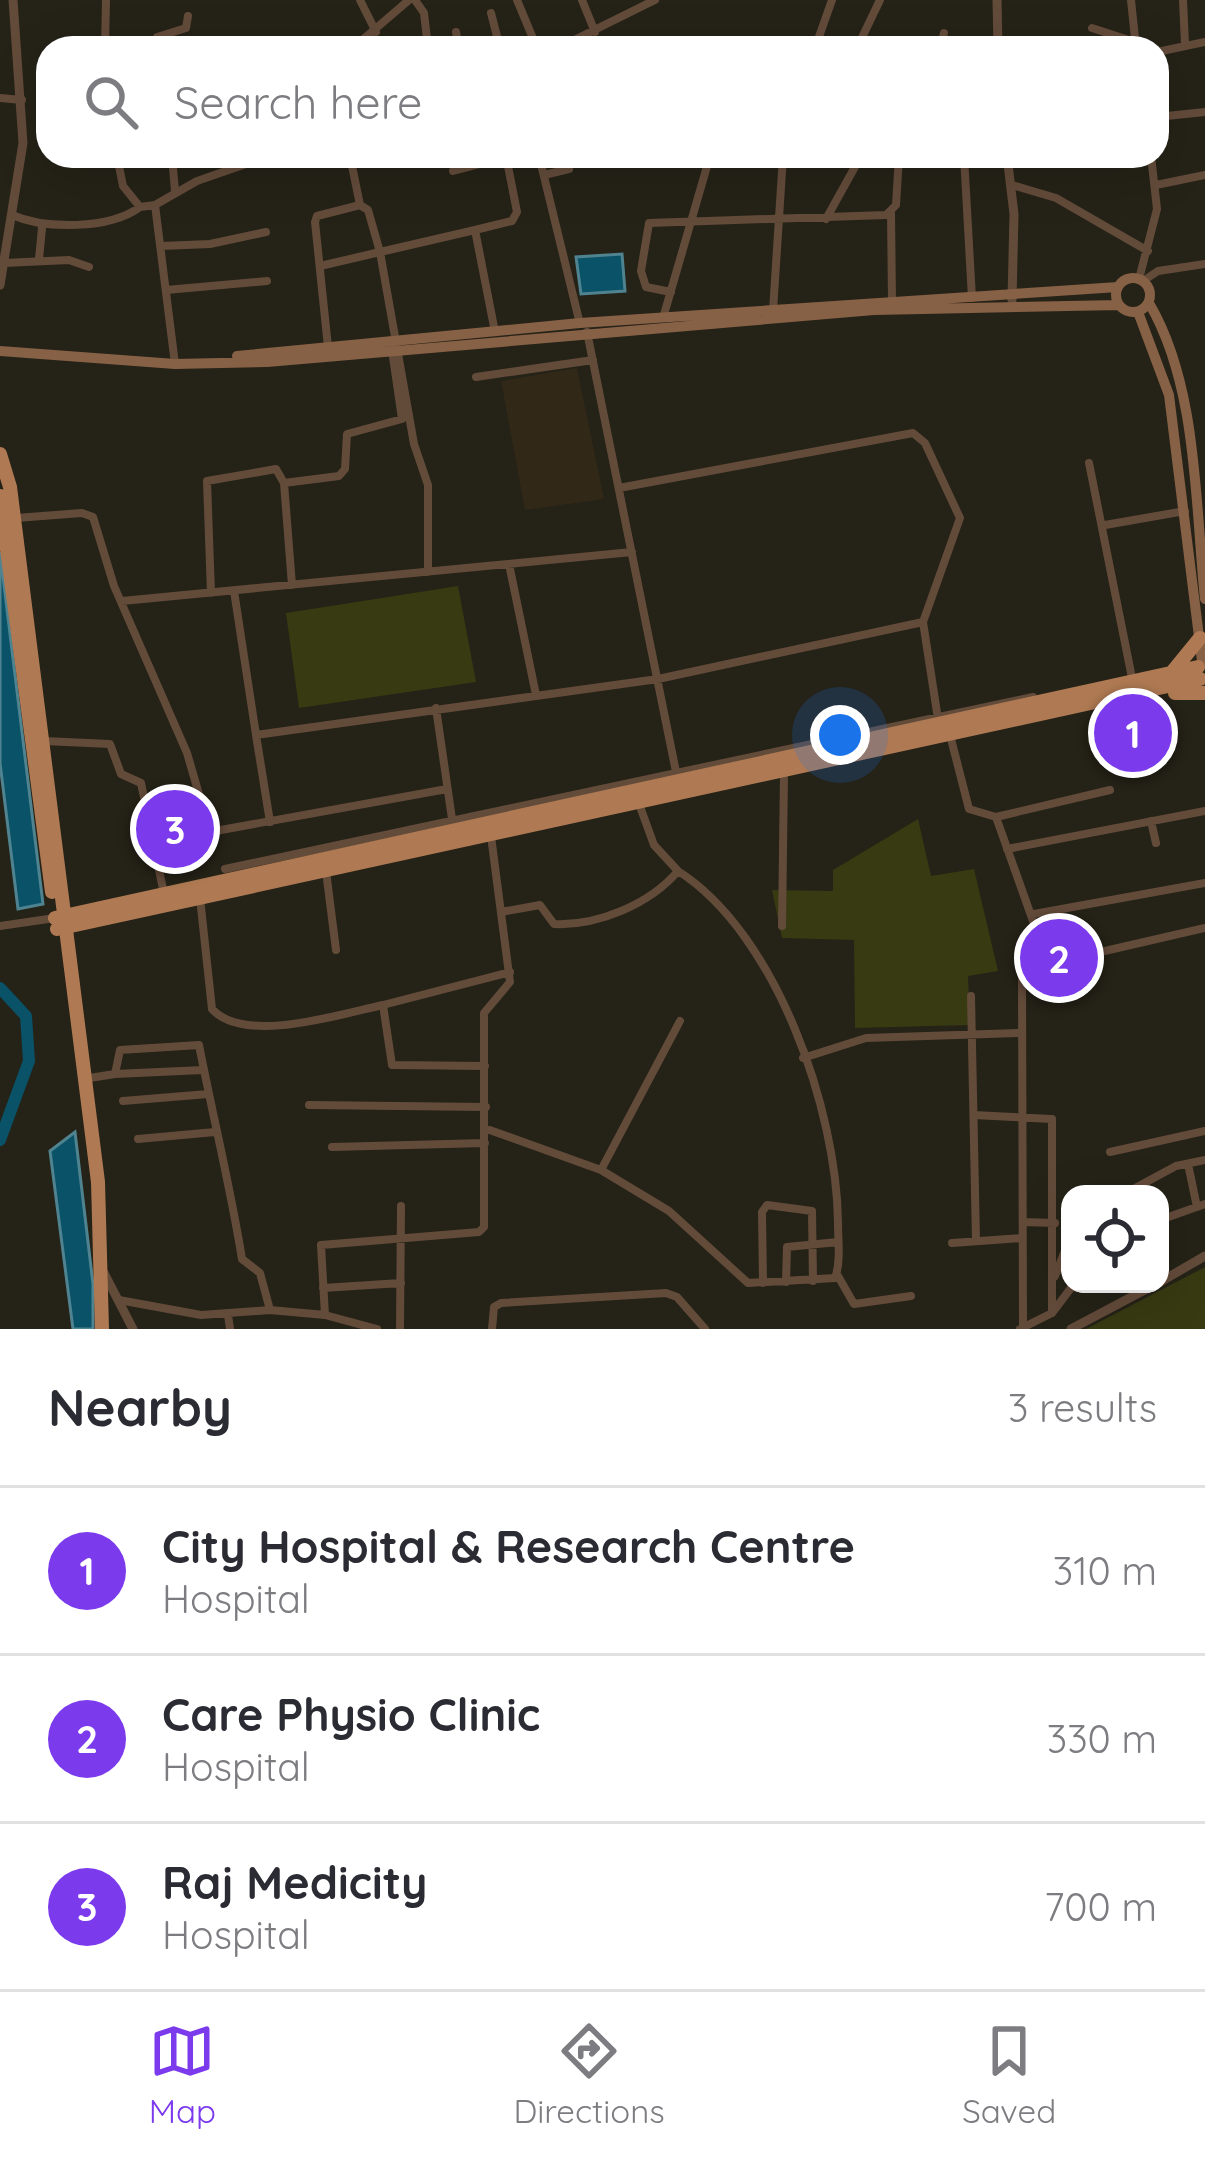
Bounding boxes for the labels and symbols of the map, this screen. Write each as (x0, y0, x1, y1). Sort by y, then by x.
pin: 1 (1094, 688, 1172, 778)
your location (810, 705, 870, 765)
pin: 3 (136, 784, 214, 874)
pin: 2 (1020, 913, 1098, 1003)

